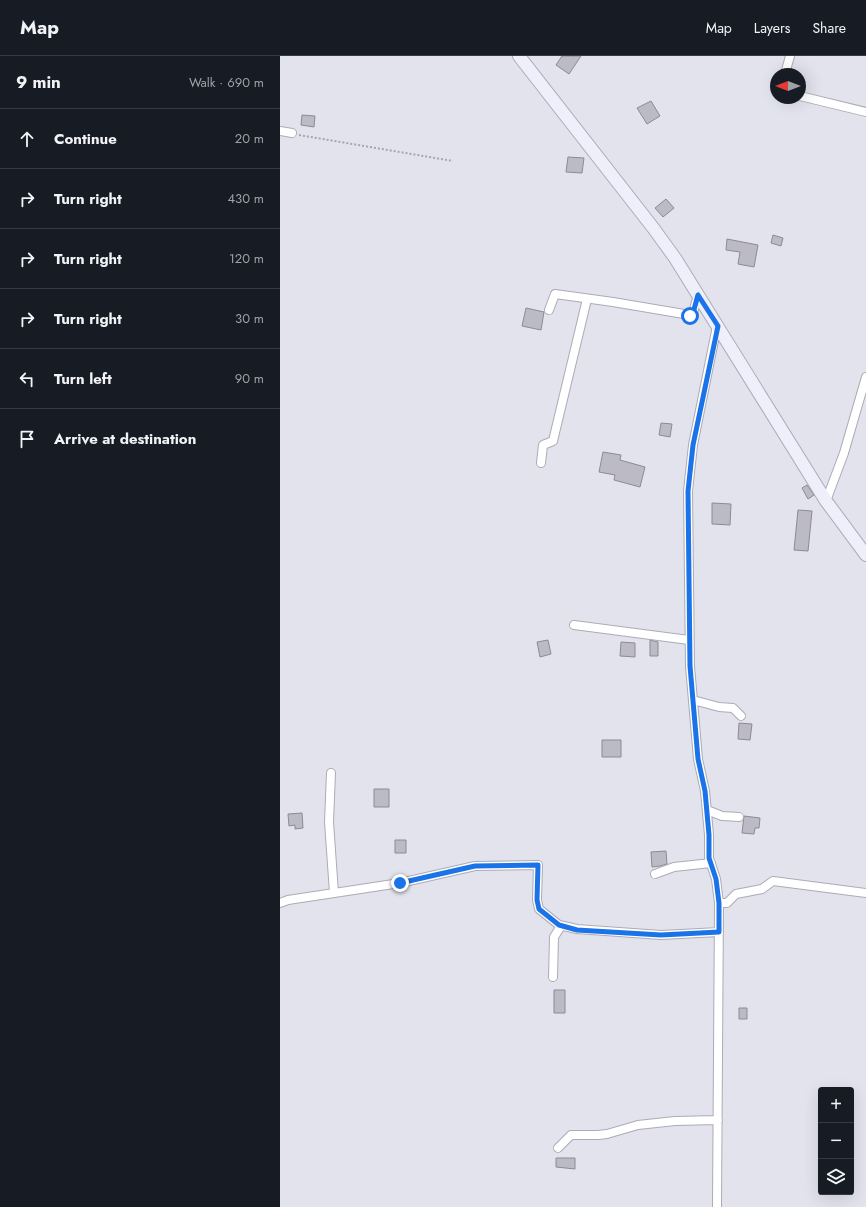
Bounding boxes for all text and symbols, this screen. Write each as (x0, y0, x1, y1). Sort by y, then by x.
text: Map (20, 14, 59, 41)
text: Map (706, 18, 732, 38)
text: Layers (754, 18, 790, 38)
text: Share (812, 18, 846, 38)
north arrow (770, 68, 806, 104)
text: 9 min (16, 70, 61, 94)
text: Walk · 690 m (189, 73, 264, 92)
icon: ahead (16, 128, 38, 150)
text: Continue (54, 128, 117, 150)
text: 20 m (235, 129, 264, 148)
icon: right (16, 188, 38, 210)
text: Turn right (54, 188, 122, 210)
text: 430 m (227, 189, 264, 208)
icon: right (16, 248, 38, 270)
text: Turn right (54, 248, 122, 270)
text: 120 m (229, 249, 264, 268)
route start (681, 307, 699, 325)
icon: right (16, 308, 38, 330)
text: Turn right (54, 308, 122, 330)
text: 30 m (235, 309, 264, 328)
icon: left (16, 368, 38, 390)
text: Turn left (54, 368, 112, 390)
text: 90 m (235, 369, 264, 388)
icon: arrive (16, 428, 38, 450)
text: Arrive at destination (54, 428, 196, 450)
route end (391, 874, 409, 892)
map controls (818, 1087, 854, 1195)
button: + (818, 1087, 854, 1123)
button: − (818, 1123, 854, 1159)
button: layers (818, 1159, 854, 1195)

